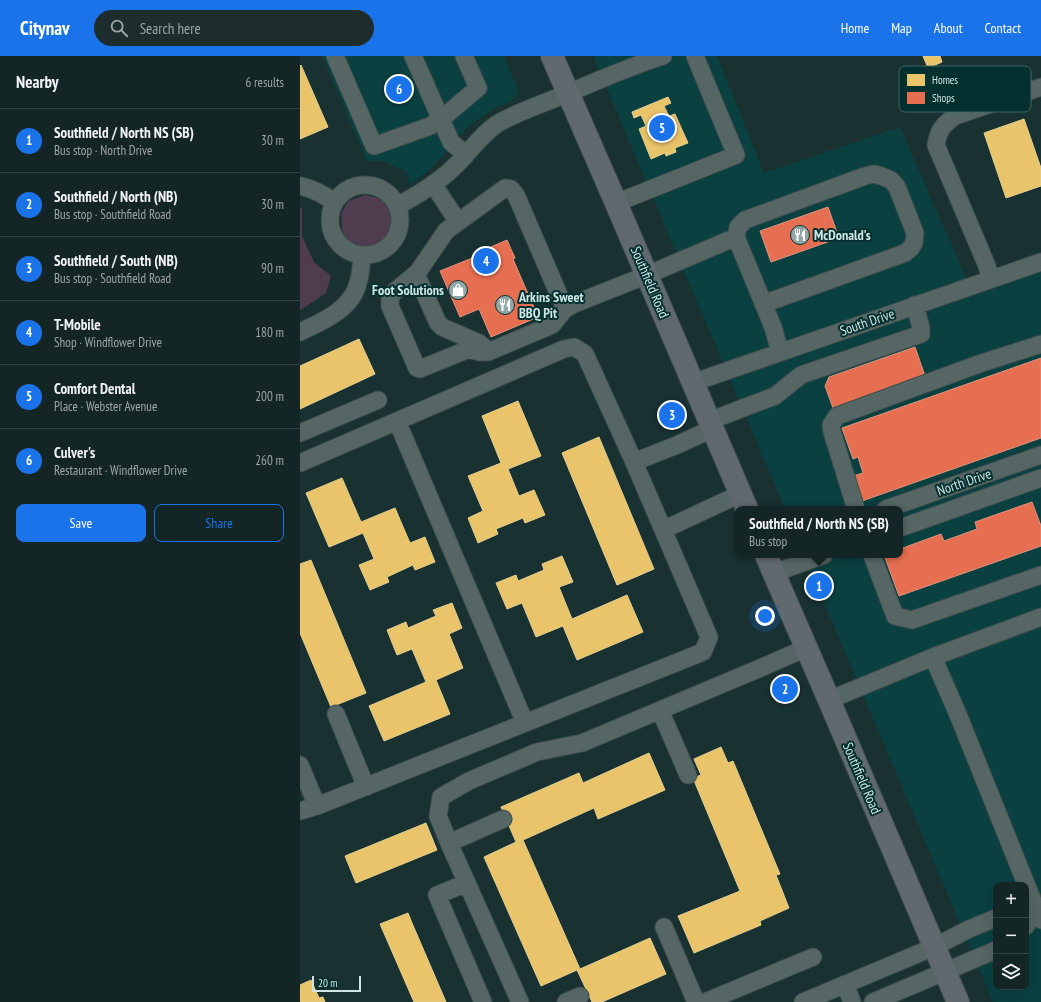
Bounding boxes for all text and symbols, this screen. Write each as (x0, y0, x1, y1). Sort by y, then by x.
search box (94, 10, 374, 46)
text: Citynav (20, 16, 70, 40)
icon: search (108, 17, 130, 39)
text: Search here (140, 19, 201, 38)
text: Home (841, 19, 869, 37)
text: Map (891, 19, 912, 37)
text: About (934, 19, 963, 37)
text: Contact (985, 19, 1021, 37)
legend (899, 66, 1031, 112)
text: Nearby (16, 71, 59, 93)
text: Homes (932, 73, 958, 87)
text: 6 results (245, 74, 284, 91)
pin: 6 (386, 74, 412, 104)
text: Shops (932, 91, 955, 105)
pin: 5 (649, 113, 675, 143)
text: Southfield / North NS (SB) (54, 123, 194, 142)
text: 1 (26, 132, 32, 149)
text: 30 m (261, 132, 284, 149)
text: Bus stop · North Drive (54, 142, 153, 159)
text: Southfield / North (NB) (54, 187, 178, 206)
text: 2 (26, 196, 32, 213)
text: 30 m (261, 196, 284, 213)
text: Bus stop · Southfield Road (54, 206, 171, 223)
restaurant icon: McDonald's (789, 224, 811, 246)
place label: McDonald's (814, 226, 871, 244)
street label: Southfield Road (627, 243, 673, 321)
pin: 4 (473, 246, 499, 276)
text: Southfield / South (NB) (54, 251, 178, 270)
text: 3 (26, 260, 32, 277)
text: 90 m (261, 260, 284, 277)
text: Bus stop · Southfield Road (54, 270, 171, 287)
shop icon: Foot Solutions (447, 279, 469, 301)
place label: Foot Solutions (372, 281, 444, 299)
place label: Arkins Sweet BBQ Pit (518, 288, 584, 322)
restaurant icon: Arkins Sweet BBQ Pit (494, 294, 516, 316)
street label: South Drive (837, 304, 897, 340)
text: T-Mobile (54, 315, 101, 334)
text: 4 (26, 324, 32, 341)
text: 180 m (255, 324, 284, 341)
text: Shop · Windflower Drive (54, 334, 162, 351)
text: Comfort Dental (54, 379, 135, 398)
text: 5 (26, 388, 32, 405)
text: 200 m (255, 388, 284, 405)
text: Place · Webster Avenue (54, 398, 157, 415)
pin: 3 (659, 400, 685, 430)
text: Culver's (54, 443, 95, 462)
text: 6 (26, 452, 32, 469)
text: 260 m (255, 452, 284, 469)
text: Restaurant · Windflower Drive (54, 462, 187, 479)
street label: North Drive (935, 464, 994, 500)
button: Save (16, 504, 146, 542)
button: Share (154, 504, 284, 542)
popup (735, 506, 903, 558)
text: Southfield / North NS (SB) (749, 514, 889, 533)
text: Bus stop (749, 533, 787, 550)
pin: 1 (806, 571, 832, 601)
your location (755, 606, 775, 626)
pin: 2 (772, 674, 798, 704)
street label: Southfield Road (839, 739, 885, 817)
map controls (993, 882, 1029, 990)
button: + (993, 882, 1029, 918)
button: − (993, 918, 1029, 954)
button: layers (993, 954, 1029, 990)
scale bar (312, 974, 361, 993)
text: 20 m (318, 976, 337, 990)

